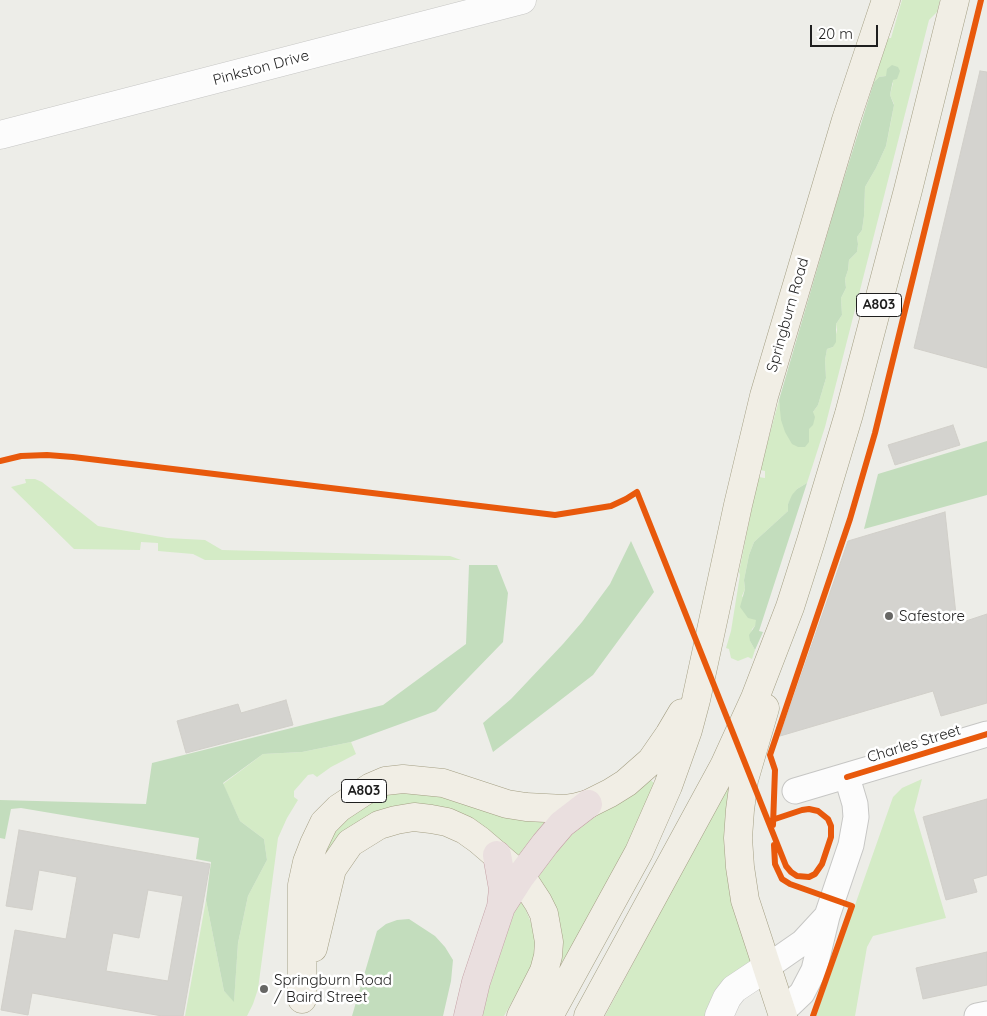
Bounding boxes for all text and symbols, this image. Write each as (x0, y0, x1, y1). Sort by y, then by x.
scale bar (812, 15, 880, 47)
text: 20 m (818, 24, 853, 43)
street label: Pinkston Drive (211, 47, 311, 89)
street label: Springburn Road (763, 256, 813, 374)
road number: A803 (856, 294, 902, 316)
place label: Safestore (899, 607, 965, 625)
marker: Safestore (883, 610, 895, 622)
street label: Charles Street (865, 721, 963, 767)
road number: A803 (342, 779, 386, 802)
place label: Springburn Road / Baird Street (274, 971, 392, 1006)
marker: Springburn Road / Baird Street (258, 983, 270, 995)

